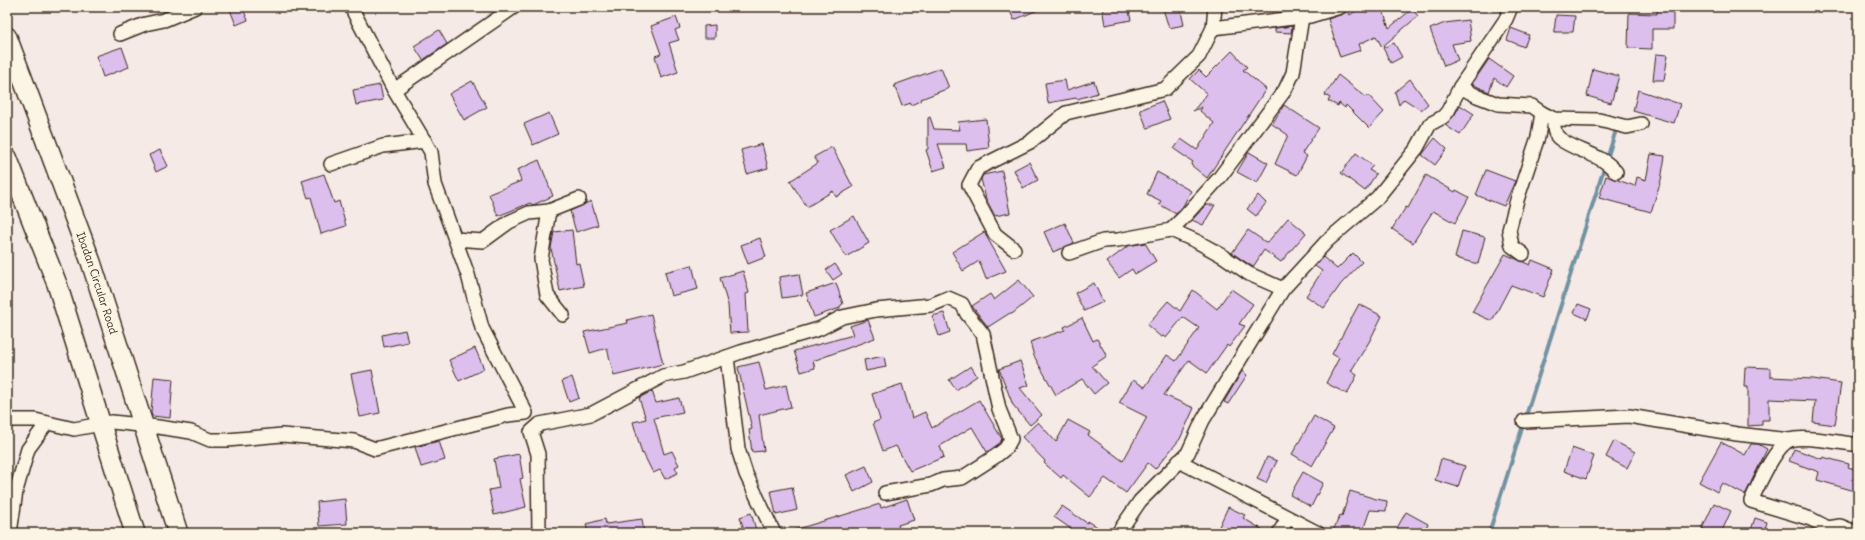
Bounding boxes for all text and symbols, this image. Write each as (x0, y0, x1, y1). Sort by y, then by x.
street label: Ibadan Circular Road (73, 230, 121, 336)

